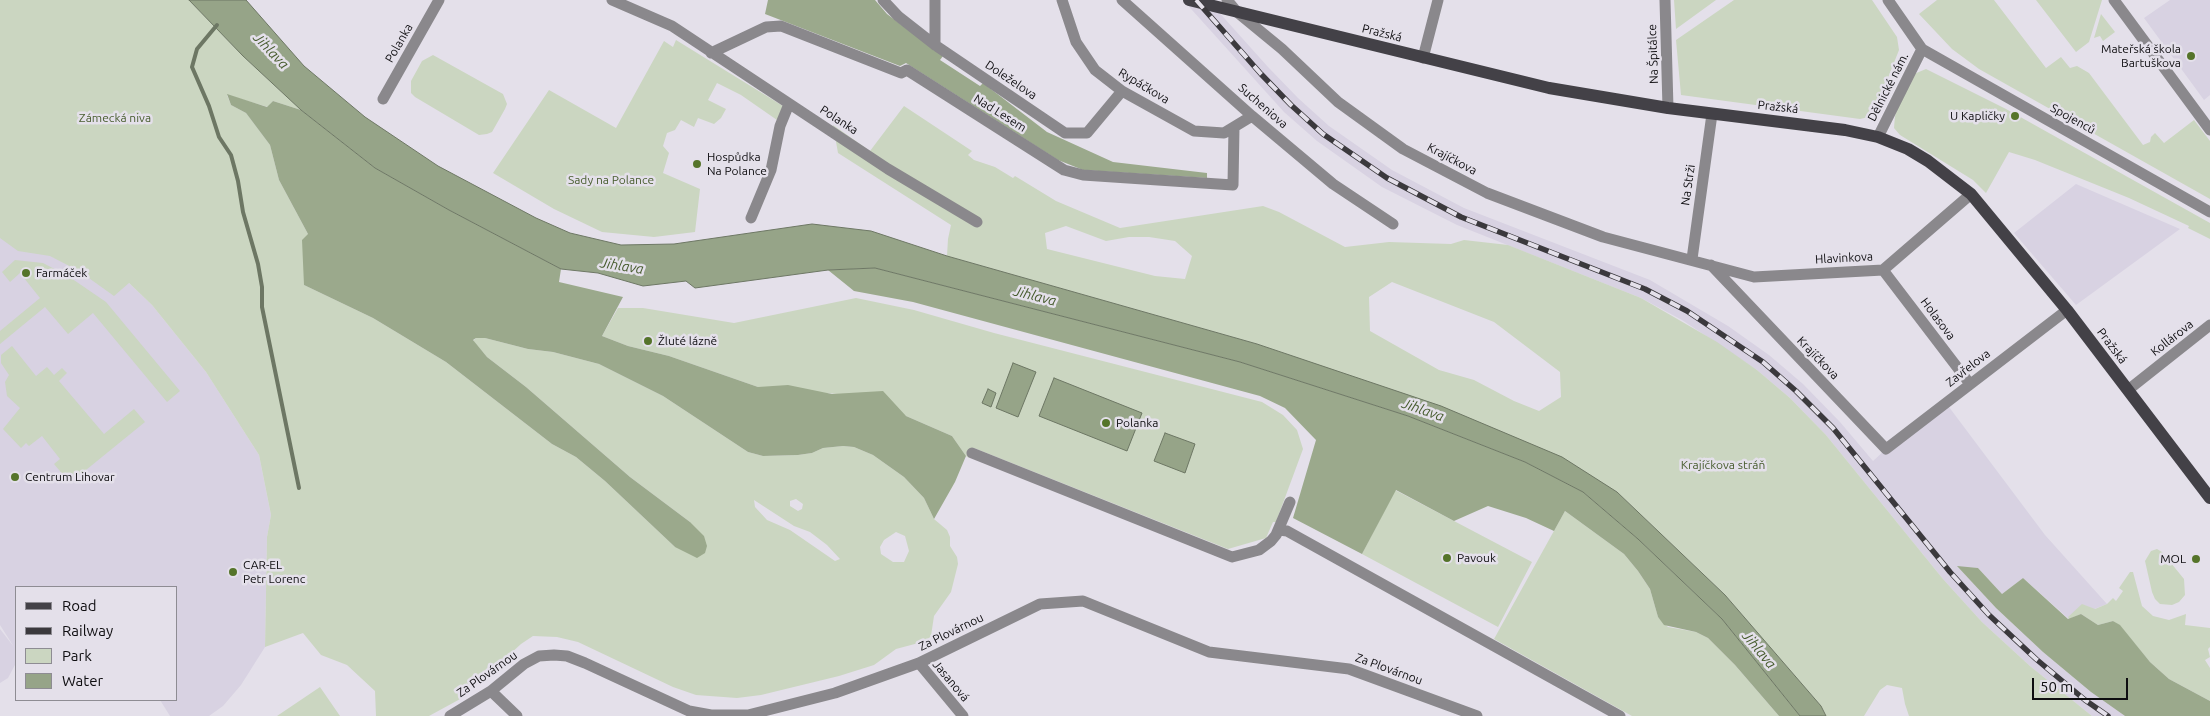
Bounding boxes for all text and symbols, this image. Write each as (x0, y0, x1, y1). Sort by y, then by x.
street label: Polanka (382, 21, 416, 65)
street label: Pražská (1360, 21, 1404, 45)
street label: Na Špitálce (1645, 24, 1661, 84)
water label: Jihlava (250, 30, 292, 72)
place label: Mateřská škola Bartuškova (2101, 42, 2181, 70)
street label: Dělnické nám. (1865, 50, 1911, 124)
marker: Mateřská škola Bartuškova (2185, 50, 2197, 62)
street label: Doleželova (982, 57, 1040, 103)
street label: Rypáčkova (1116, 65, 1172, 107)
street label: Sucheniova (1235, 81, 1291, 131)
street label: Nad Lesem (971, 91, 1029, 135)
street label: Pražská (1757, 98, 1799, 116)
street label: Spojenců (2048, 101, 2098, 137)
street label: Polanka (817, 102, 861, 138)
place label: U Kapličky (1950, 109, 2005, 123)
marker: U Kapličky (2009, 110, 2021, 122)
park label: Zámecká niva (79, 111, 151, 125)
street label: Krajíčkova (1425, 140, 1479, 178)
place label: Hospůdka Na Polance (707, 150, 767, 178)
marker: Hospůdka Na Polance (691, 158, 703, 170)
street label: Na Strži (1678, 163, 1698, 207)
park label: Sady na Polance (568, 173, 654, 187)
street label: Hlavinkova (1815, 249, 1873, 267)
water label: Jihlava (599, 254, 645, 278)
place label: Farmáček (36, 266, 87, 280)
marker: Farmáček (20, 267, 32, 279)
water label: Jihlava (1012, 283, 1058, 309)
street label: Holasova (1918, 295, 1958, 343)
street label: Kollárova (2148, 317, 2196, 359)
street label: Pražská (2094, 325, 2130, 367)
street label: Krajíčkova (1794, 333, 1842, 383)
place label: Žluté lázně (658, 334, 717, 348)
marker: Žluté lázně (642, 335, 654, 347)
street label: Zavřelova (1943, 346, 1993, 390)
water label: Jihlava (1400, 395, 1446, 425)
place label: Polanka (1116, 416, 1158, 430)
marker: Polanka (1100, 417, 1112, 429)
park label: Krajíčkova stráň (1681, 458, 1765, 472)
place label: Centrum Lihovar (25, 470, 114, 484)
marker: Centrum Lihovar (9, 471, 21, 483)
place label: Pavouk (1457, 551, 1496, 565)
marker: Pavouk (1441, 552, 1453, 564)
place label: MOL (2160, 552, 2186, 566)
marker: MOL (2190, 553, 2202, 565)
place label: CAR-EL Petr Lorenc (243, 558, 305, 586)
marker: CAR-EL Petr Lorenc (227, 566, 239, 578)
legend (15, 586, 178, 701)
text: Road (62, 597, 97, 614)
street label: Za Plovárnou (916, 610, 986, 654)
text: Railway (62, 622, 113, 639)
water label: Jihlava (1739, 628, 1779, 672)
text: Park (62, 647, 92, 664)
street label: Za Plovárnou (454, 648, 520, 700)
street label: Za Plovárnou (1353, 650, 1425, 688)
street label: Jasanová (930, 657, 972, 705)
scale bar (2035, 668, 2131, 700)
text: Water (62, 672, 103, 689)
text: 50 m (2040, 678, 2073, 695)

